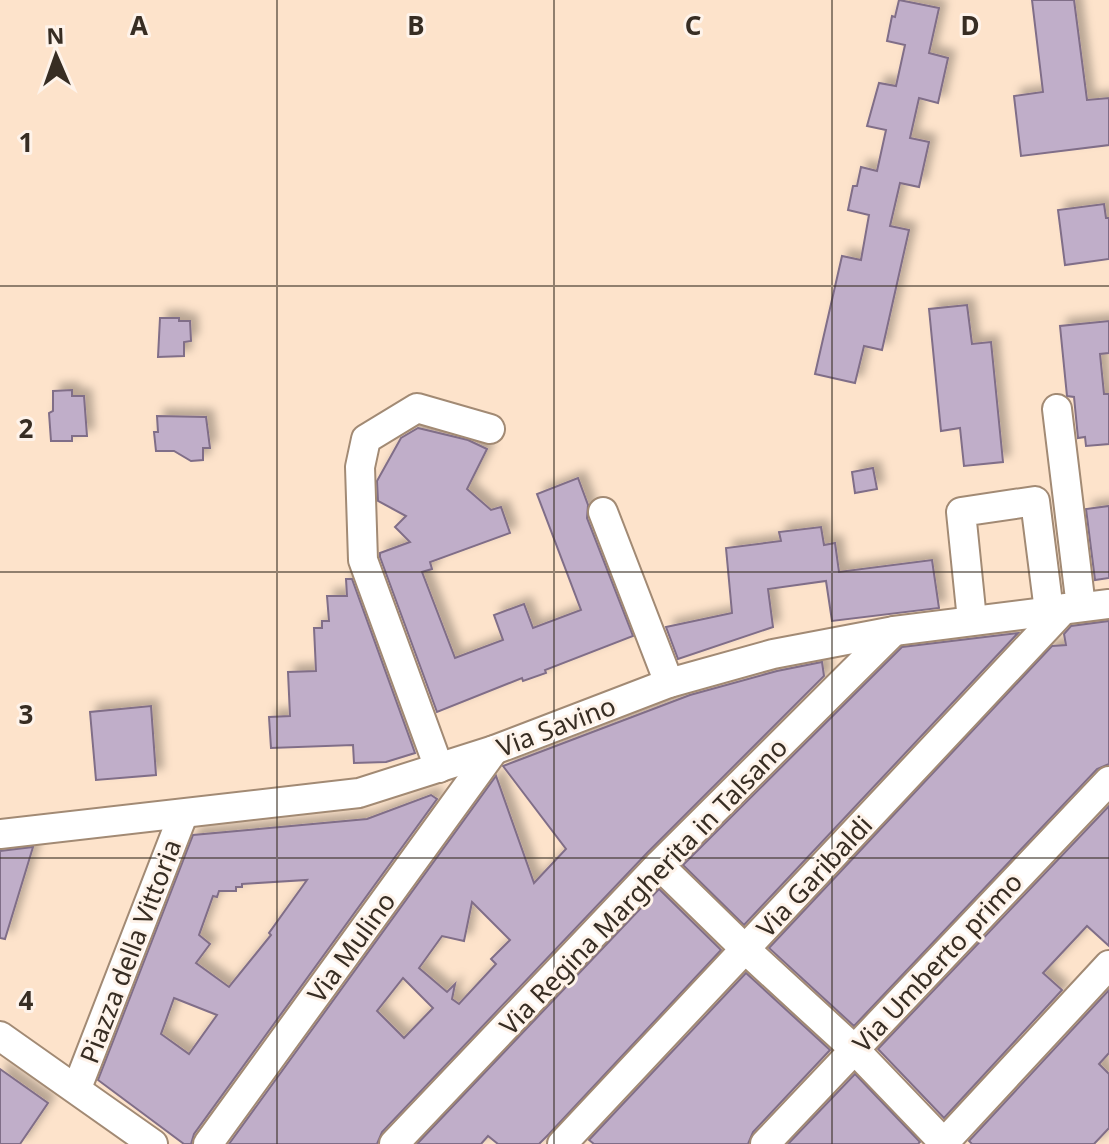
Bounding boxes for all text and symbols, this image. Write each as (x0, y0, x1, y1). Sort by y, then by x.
text: A (130, 7, 148, 43)
text: B (407, 7, 425, 43)
text: C (685, 7, 701, 43)
text: D (960, 7, 980, 43)
north arrow (16, 16, 96, 96)
text: N (46, 20, 65, 50)
text: 1 (19, 124, 33, 160)
text: 2 (19, 410, 34, 446)
street label: Via Savino (492, 687, 620, 765)
text: 3 (19, 696, 33, 732)
street label: Via Regina Margherita in Talsano (491, 730, 795, 1042)
street label: Via Garibaldi (748, 807, 880, 945)
street label: Piazza della Vittoria (71, 834, 189, 1068)
street label: Via Umberto primo (844, 864, 1030, 1060)
street label: Via Mulino (299, 884, 403, 1010)
text: 4 (19, 982, 34, 1018)

